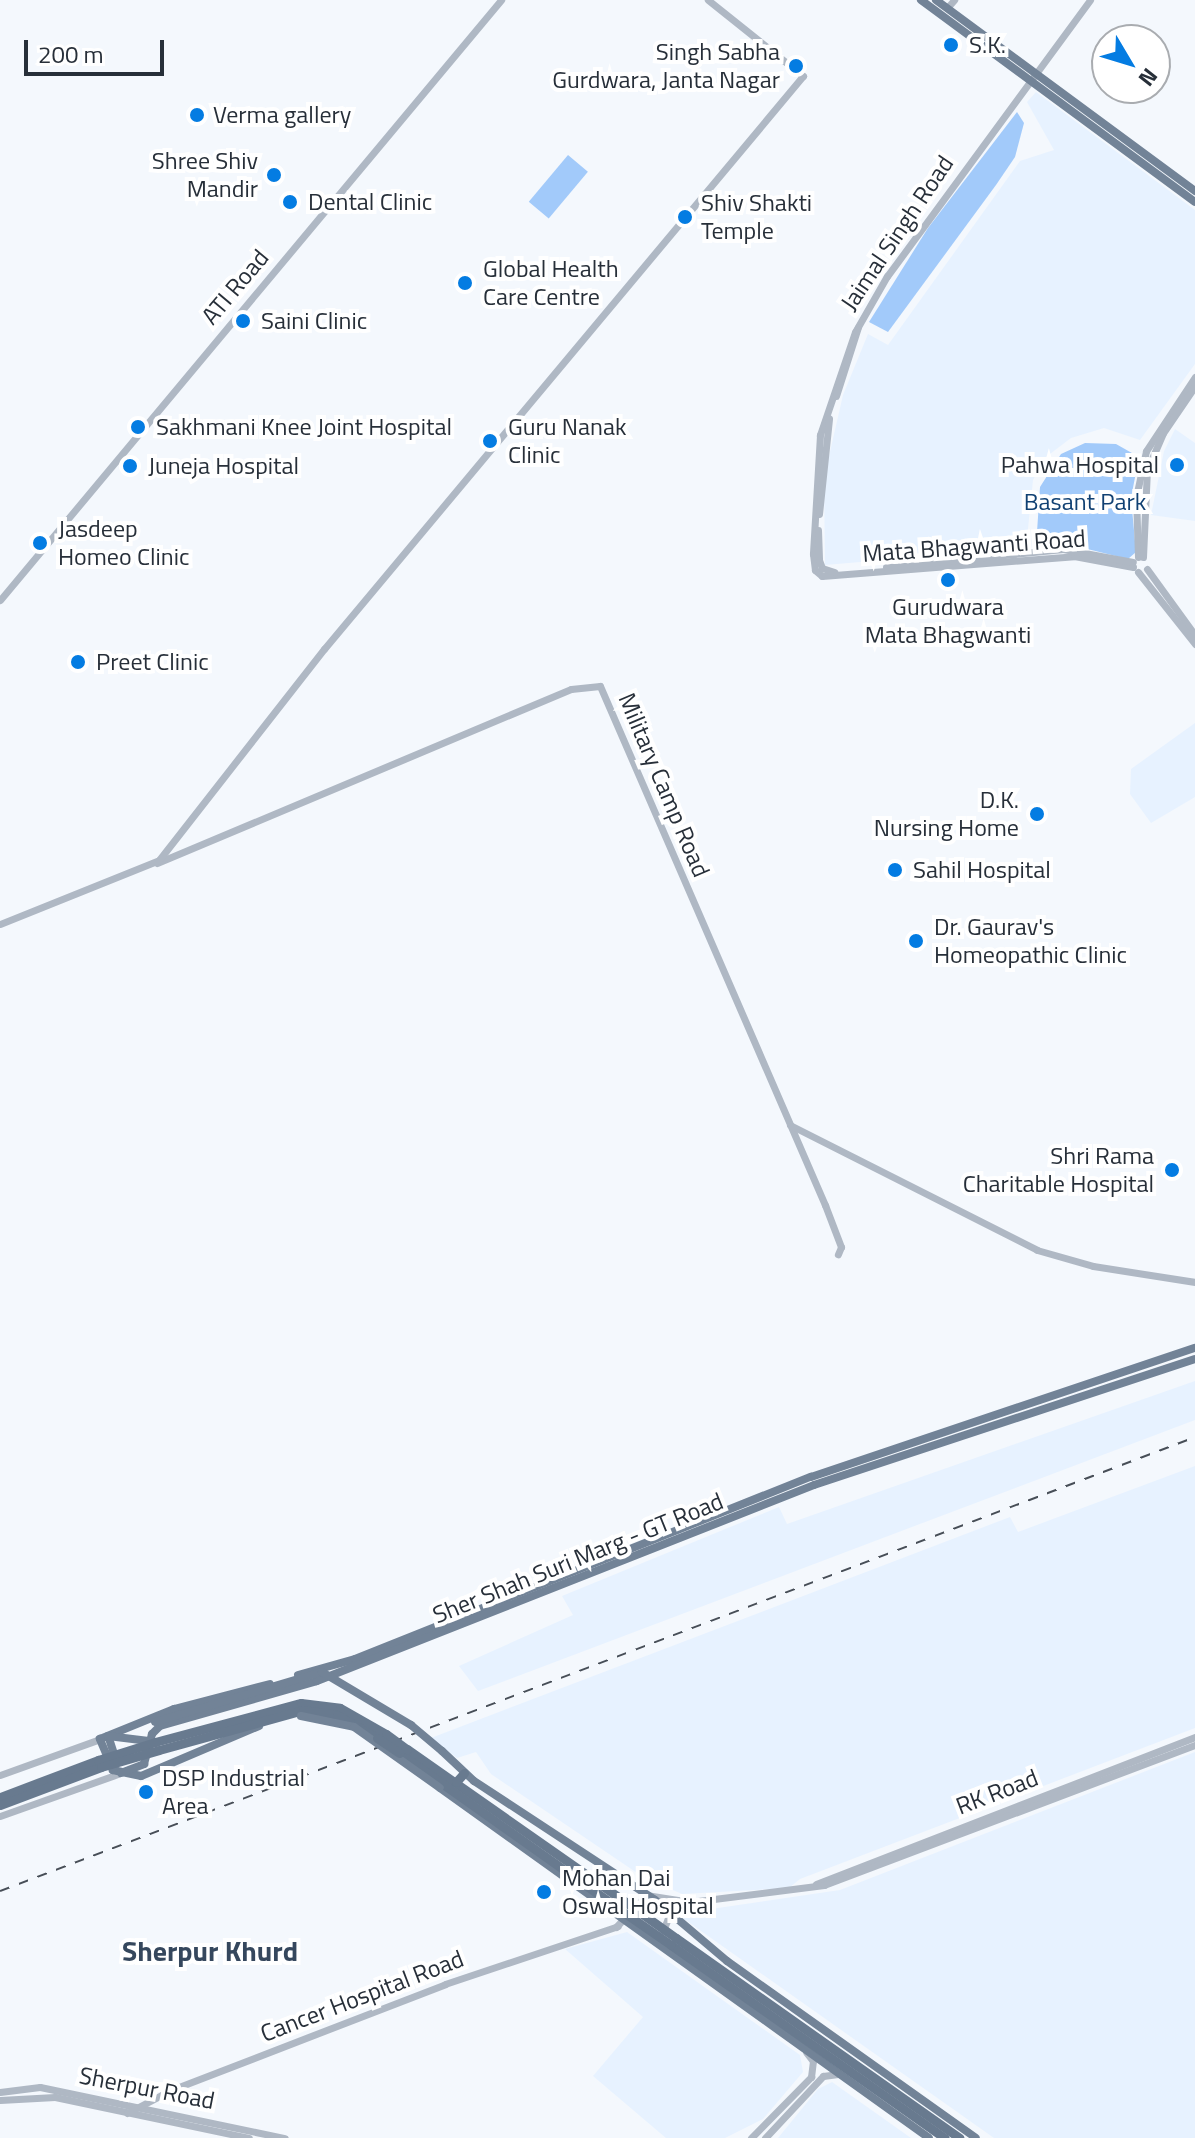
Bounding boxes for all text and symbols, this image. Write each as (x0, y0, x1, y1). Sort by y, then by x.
scale bar (28, 24, 168, 74)
north arrow (1091, 24, 1171, 104)
place label: S.K. (969, 31, 1006, 59)
marker: S.K. (940, 34, 962, 56)
text: 200 m (38, 36, 104, 72)
place label: Singh Sabha Gurdwara, Janta Nagar (552, 38, 780, 94)
marker: Singh Sabha Gurdwara, Janta Nagar (787, 57, 805, 75)
text: N (1130, 61, 1166, 94)
place label: Verma gallery (213, 101, 351, 129)
marker: Verma gallery (188, 106, 206, 124)
place label: Shree Shiv Mandir (152, 147, 258, 203)
street label: Jaimal Singh Road (835, 150, 959, 316)
marker: Shree Shiv Mandir (265, 166, 283, 184)
place label: Dental Clinic (308, 188, 432, 216)
place label: Shiv Shakti Temple (701, 189, 812, 245)
marker: Dental Clinic (279, 191, 301, 213)
marker: Shiv Shakti Temple (676, 208, 694, 226)
street label: ATI Road (195, 244, 275, 330)
place label: Global Health Care Centre (483, 255, 619, 311)
marker: Global Health Care Centre (454, 272, 476, 294)
place label: Saini Clinic (261, 307, 367, 335)
marker: Saini Clinic (232, 310, 254, 332)
place label: Sakhmani Knee Joint Hospital (156, 413, 452, 441)
place label: Guru Nanak Clinic (508, 413, 627, 469)
marker: Sakhmani Knee Joint Hospital (127, 416, 149, 438)
marker: Guru Nanak Clinic (479, 430, 501, 452)
place label: Pahwa Hospital (1001, 451, 1159, 479)
place label: Juneja Hospital (148, 452, 299, 480)
marker: Pahwa Hospital (1166, 454, 1188, 476)
marker: Juneja Hospital (119, 455, 141, 477)
park label: Basant Park (1024, 488, 1146, 516)
place label: Jasdeep Homeo Clinic (58, 515, 189, 571)
street label: Mata Bhagwanti Road (861, 524, 1087, 568)
marker: Jasdeep Homeo Clinic (29, 532, 51, 554)
marker: Gurudwara Mata Bhagwanti (939, 571, 957, 589)
place label: Gurudwara Mata Bhagwanti (865, 593, 1031, 649)
place label: Preet Clinic (96, 648, 209, 676)
marker: Preet Clinic (67, 651, 89, 673)
street label: Military Camp Road (612, 689, 716, 881)
place label: D.K. Nursing Home (874, 786, 1019, 842)
marker: D.K. Nursing Home (1026, 803, 1048, 825)
place label: Sahil Hospital (913, 856, 1051, 884)
marker: Sahil Hospital (884, 859, 906, 881)
place label: Dr. Gaurav's Homeopathic Clinic (934, 913, 1127, 969)
marker: Dr. Gaurav's Homeopathic Clinic (905, 930, 927, 952)
place label: Shri Rama Charitable Hospital (963, 1142, 1154, 1198)
marker: Shri Rama Charitable Hospital (1161, 1159, 1183, 1181)
street label: Sher Shah Suri Marg - GT Road (429, 1486, 727, 1630)
street label: RK Road (952, 1763, 1042, 1821)
place label: DSP Industrial Area (162, 1764, 305, 1820)
marker: DSP Industrial Area (137, 1783, 155, 1801)
place label: Mohan Dai Oswal Hospital (562, 1864, 714, 1920)
marker: Mohan Dai Oswal Hospital (533, 1881, 555, 1903)
district label: Sherpur Khurd (122, 1934, 298, 1968)
street label: Cancer Hospital Road (256, 1944, 468, 2048)
street label: Sherpur Road (77, 2061, 217, 2115)

